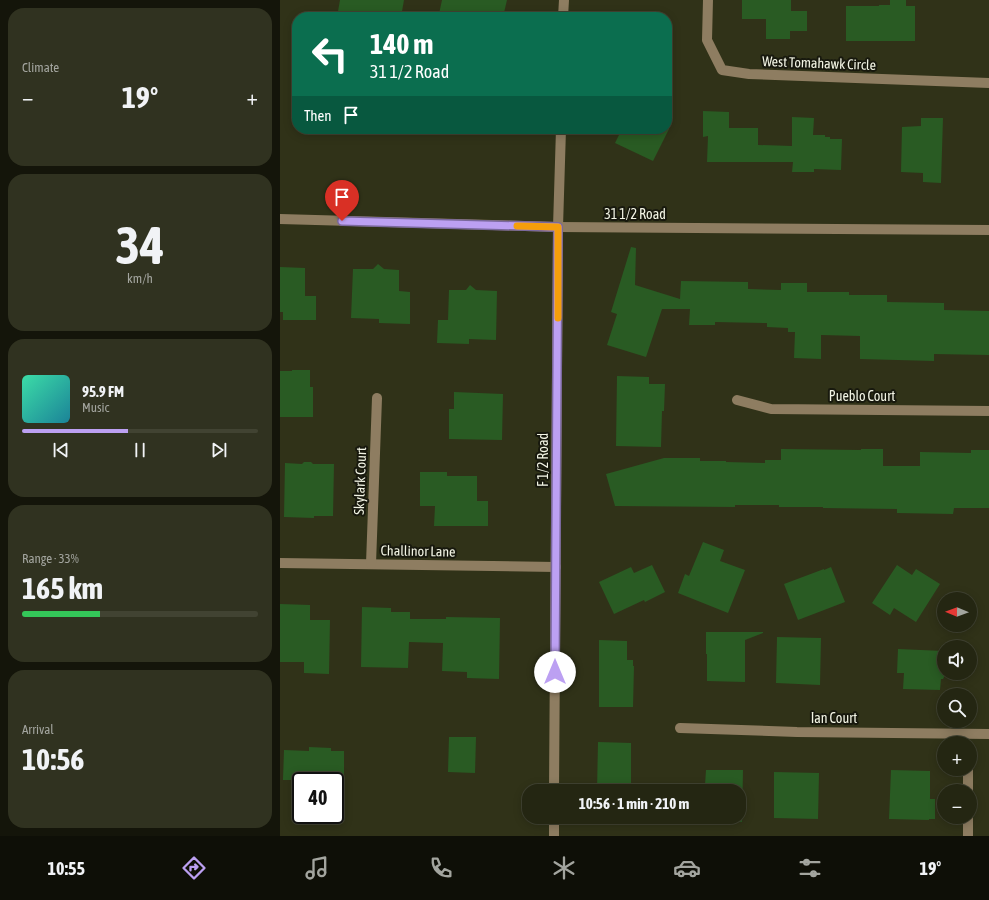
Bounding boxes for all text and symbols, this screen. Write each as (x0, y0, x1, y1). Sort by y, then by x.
icon: left (304, 28, 356, 80)
text: 140 m (370, 28, 433, 60)
street label: West Tomahawk Circle (762, 53, 876, 73)
text: Climate (22, 60, 59, 75)
text: 31 1/2 Road (370, 61, 449, 82)
text: 19° (122, 80, 158, 114)
text: − (22, 84, 33, 110)
text: + (247, 84, 258, 110)
icon: arrive (340, 104, 362, 126)
text: Then (304, 107, 332, 124)
pin (325, 180, 359, 221)
icon: arrive (331, 186, 353, 208)
street label: 31 1/2 Road (604, 206, 666, 222)
text: 34 (116, 215, 164, 275)
text: km/h (127, 271, 153, 286)
text: 95.9 FM (82, 383, 124, 400)
street label: Pueblo Court (829, 388, 895, 404)
text: Music (82, 400, 109, 415)
street label: F 1/2 Road (535, 433, 551, 487)
icon: previous (50, 439, 72, 461)
icon: pause (129, 439, 151, 461)
icon: next (208, 439, 230, 461)
street label: Skylark Court (351, 447, 369, 515)
street label: Challinor Lane (380, 542, 456, 560)
text: Range · 33% (22, 551, 79, 566)
text: 165 km (22, 571, 103, 605)
north arrow (937, 592, 977, 632)
map controls (937, 592, 977, 824)
button: sound (937, 640, 977, 680)
position arrow (534, 651, 576, 693)
button: search (937, 688, 977, 728)
street label: Ian Court (811, 710, 857, 726)
text: Arrival (22, 722, 54, 737)
button: + (937, 736, 977, 776)
text: 10:56 (22, 742, 84, 776)
speed limit sign: 40 (292, 772, 344, 824)
button: − (937, 784, 977, 824)
text: 10:56 · 1 min · 210 m (579, 795, 689, 812)
icon: directions (180, 854, 208, 882)
icon: music (303, 854, 331, 882)
icon: phone (427, 854, 455, 882)
icon: climate (550, 854, 578, 882)
icon: car (673, 854, 701, 882)
icon: filters (796, 854, 824, 882)
text: 10:55 (48, 858, 85, 879)
text: 19° (919, 858, 941, 879)

